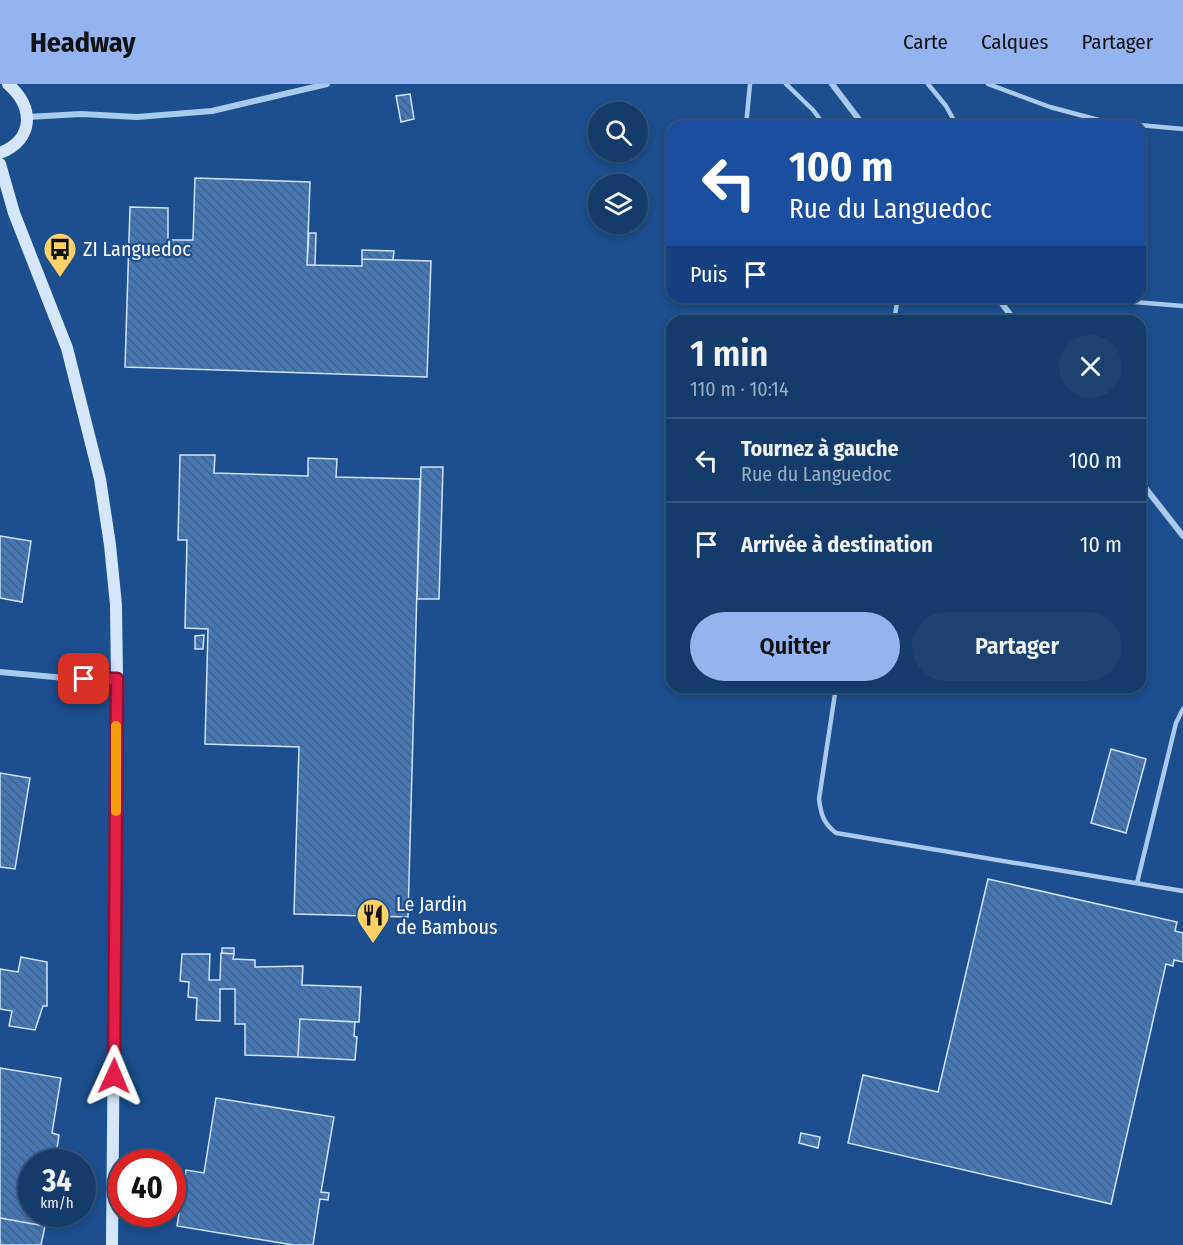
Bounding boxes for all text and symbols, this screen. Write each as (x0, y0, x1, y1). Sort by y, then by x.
text: Headway (30, 26, 136, 59)
text: Carte (903, 29, 948, 55)
text: Calques (981, 29, 1048, 55)
text: Partager (1081, 29, 1153, 55)
map controls (588, 102, 648, 234)
button: search (588, 102, 648, 162)
text: 100 m (789, 142, 893, 192)
icon: left (690, 144, 768, 222)
button: layers (588, 174, 648, 234)
text: Rue du Languedoc (789, 193, 992, 225)
bus stop icon: ZI Languedoc (42, 231, 78, 278)
place label: ZI Languedoc (83, 237, 191, 261)
icon: arrive (739, 258, 772, 291)
text: Puis (690, 261, 727, 288)
text: 1 min (690, 332, 768, 376)
button: close (1059, 335, 1122, 398)
text: 110 m · 10:14 (690, 377, 789, 401)
text: Tournez à gauche (741, 435, 899, 462)
icon: left (690, 444, 723, 477)
text: 100 m (1068, 447, 1122, 474)
text: Rue du Languedoc (741, 462, 891, 486)
icon: arrive (690, 528, 723, 561)
text: Arrivée à destination (741, 531, 933, 558)
text: 10 m (1080, 531, 1122, 558)
button: Quitter (690, 612, 900, 681)
button: Partager (912, 612, 1122, 681)
pin (58, 653, 109, 704)
icon: arrive (67, 662, 100, 695)
place label: Le Jardin de Bambous (396, 892, 498, 939)
restaurant icon: Le Jardin de Bambous (355, 897, 391, 944)
position arrow (82, 1044, 146, 1108)
speed limit sign: 40 (108, 1149, 186, 1227)
text: 34 (42, 1163, 72, 1199)
text: km/h (40, 1194, 74, 1212)

